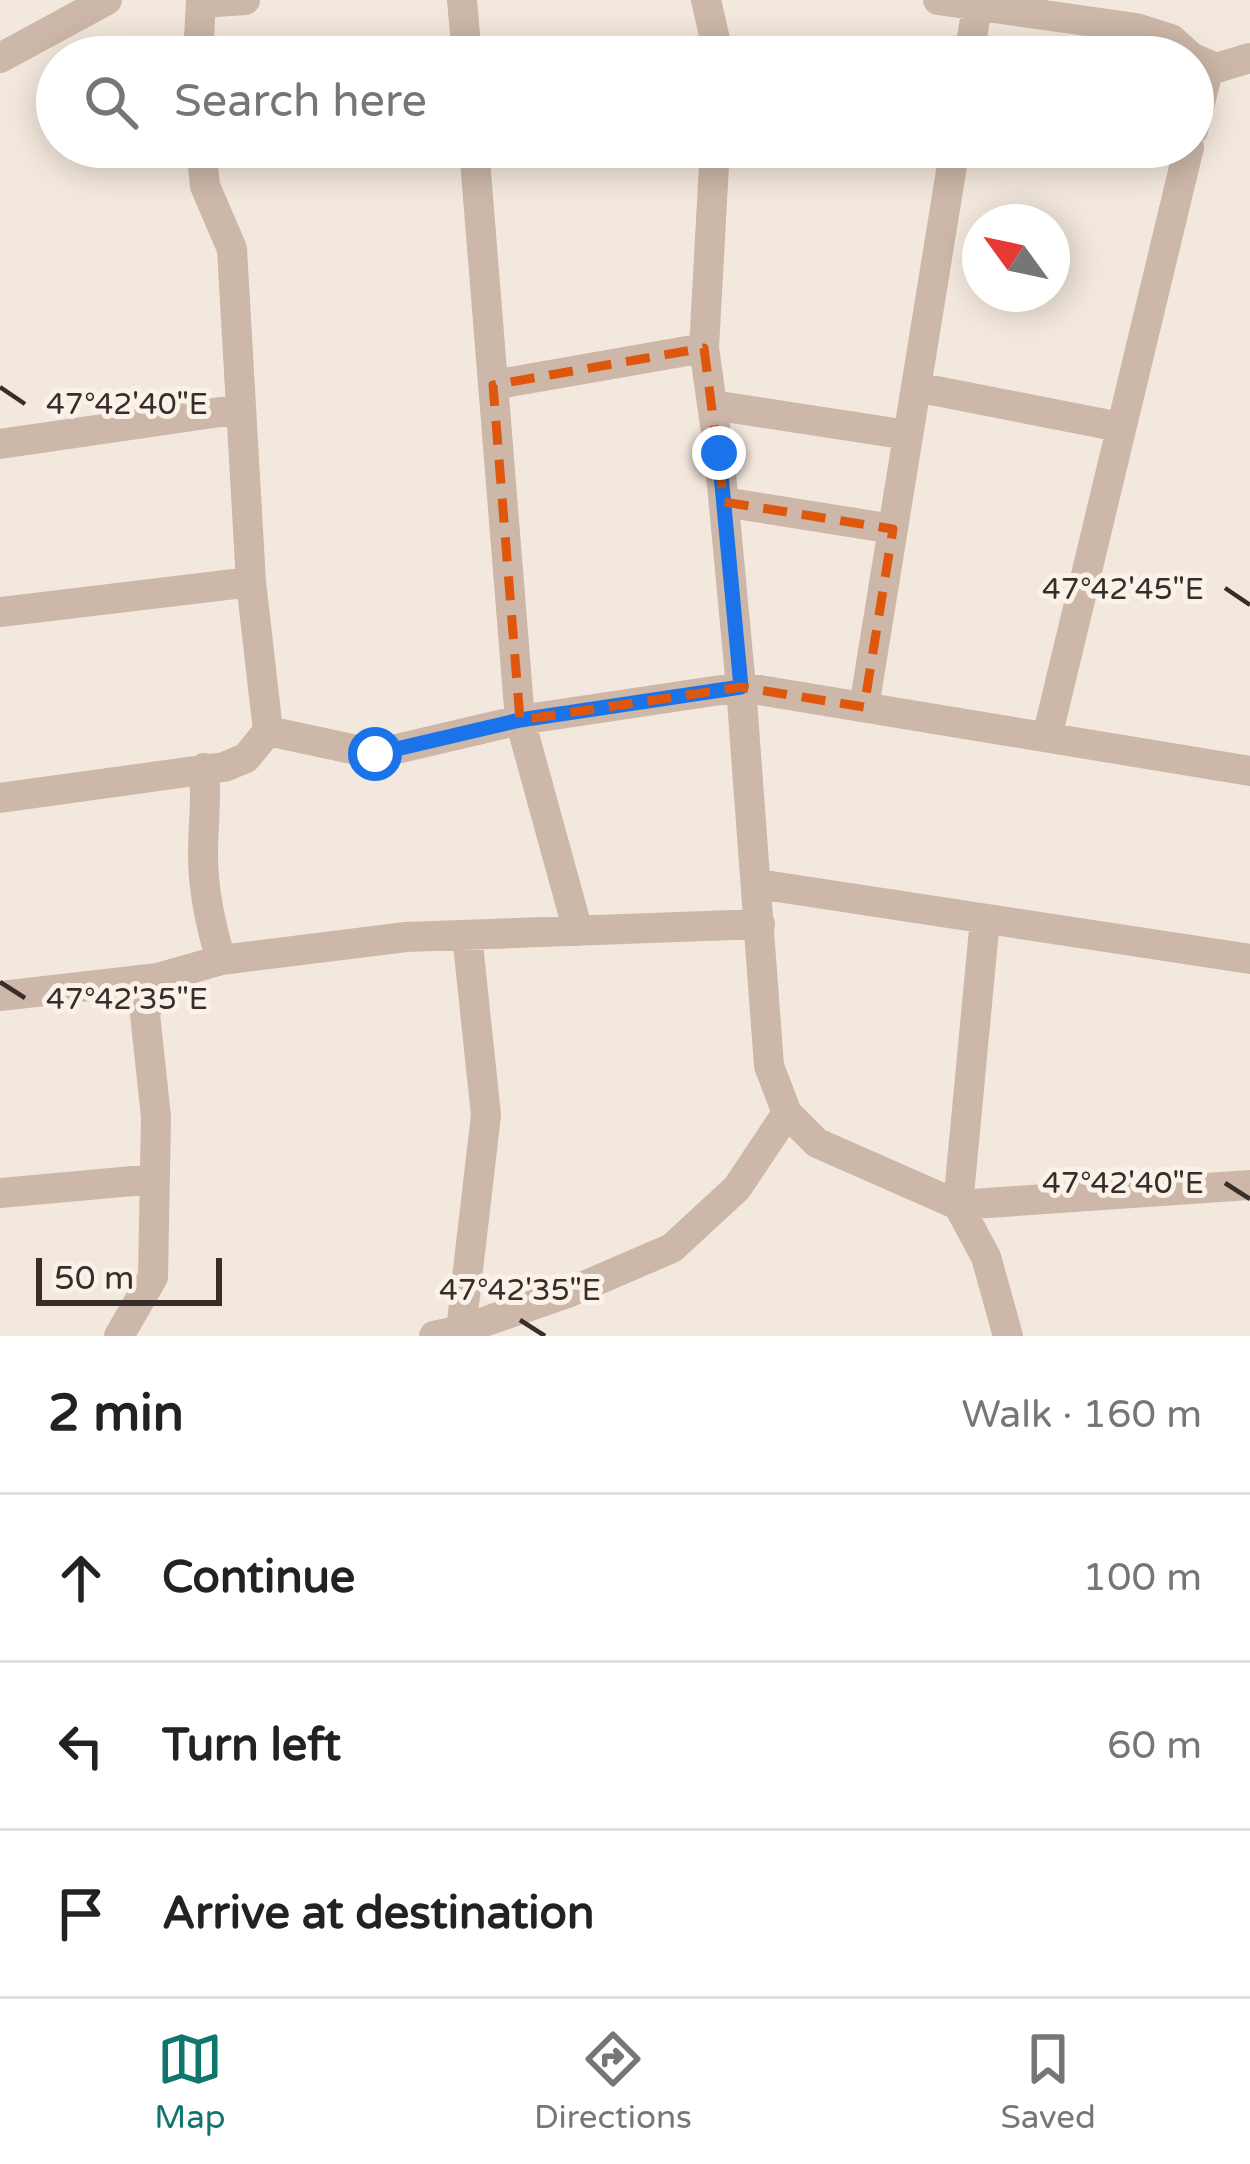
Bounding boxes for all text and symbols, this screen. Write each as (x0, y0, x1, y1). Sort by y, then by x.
search box (36, 36, 1214, 168)
icon: search (78, 69, 144, 135)
text: Search here (174, 75, 427, 129)
north arrow (962, 204, 1070, 312)
text: 47°42'40"E (46, 386, 208, 423)
route end (692, 426, 746, 480)
text: 47°42'45"E (1042, 571, 1204, 608)
route start (348, 727, 402, 781)
text: 47°42'35"E (46, 981, 208, 1018)
text: 47°42'40"E (1042, 1165, 1204, 1202)
scale bar (36, 1252, 222, 1305)
text: 50 m (54, 1259, 134, 1298)
text: 47°42'35"E (439, 1272, 601, 1309)
text: 2 min (48, 1383, 184, 1445)
text: Walk · 160 m (961, 1391, 1202, 1438)
icon: ahead (48, 1545, 114, 1611)
text: Continue (162, 1551, 355, 1605)
text: 100 m (1083, 1554, 1202, 1601)
icon: left (48, 1713, 114, 1779)
text: Turn left (162, 1719, 341, 1773)
text: 60 m (1107, 1722, 1202, 1769)
icon: arrive (48, 1881, 114, 1947)
text: Arrive at destination (162, 1887, 594, 1941)
tab: Map (154, 2026, 226, 2137)
tab: Directions (534, 2026, 692, 2137)
tab: Saved (1000, 2026, 1096, 2137)

